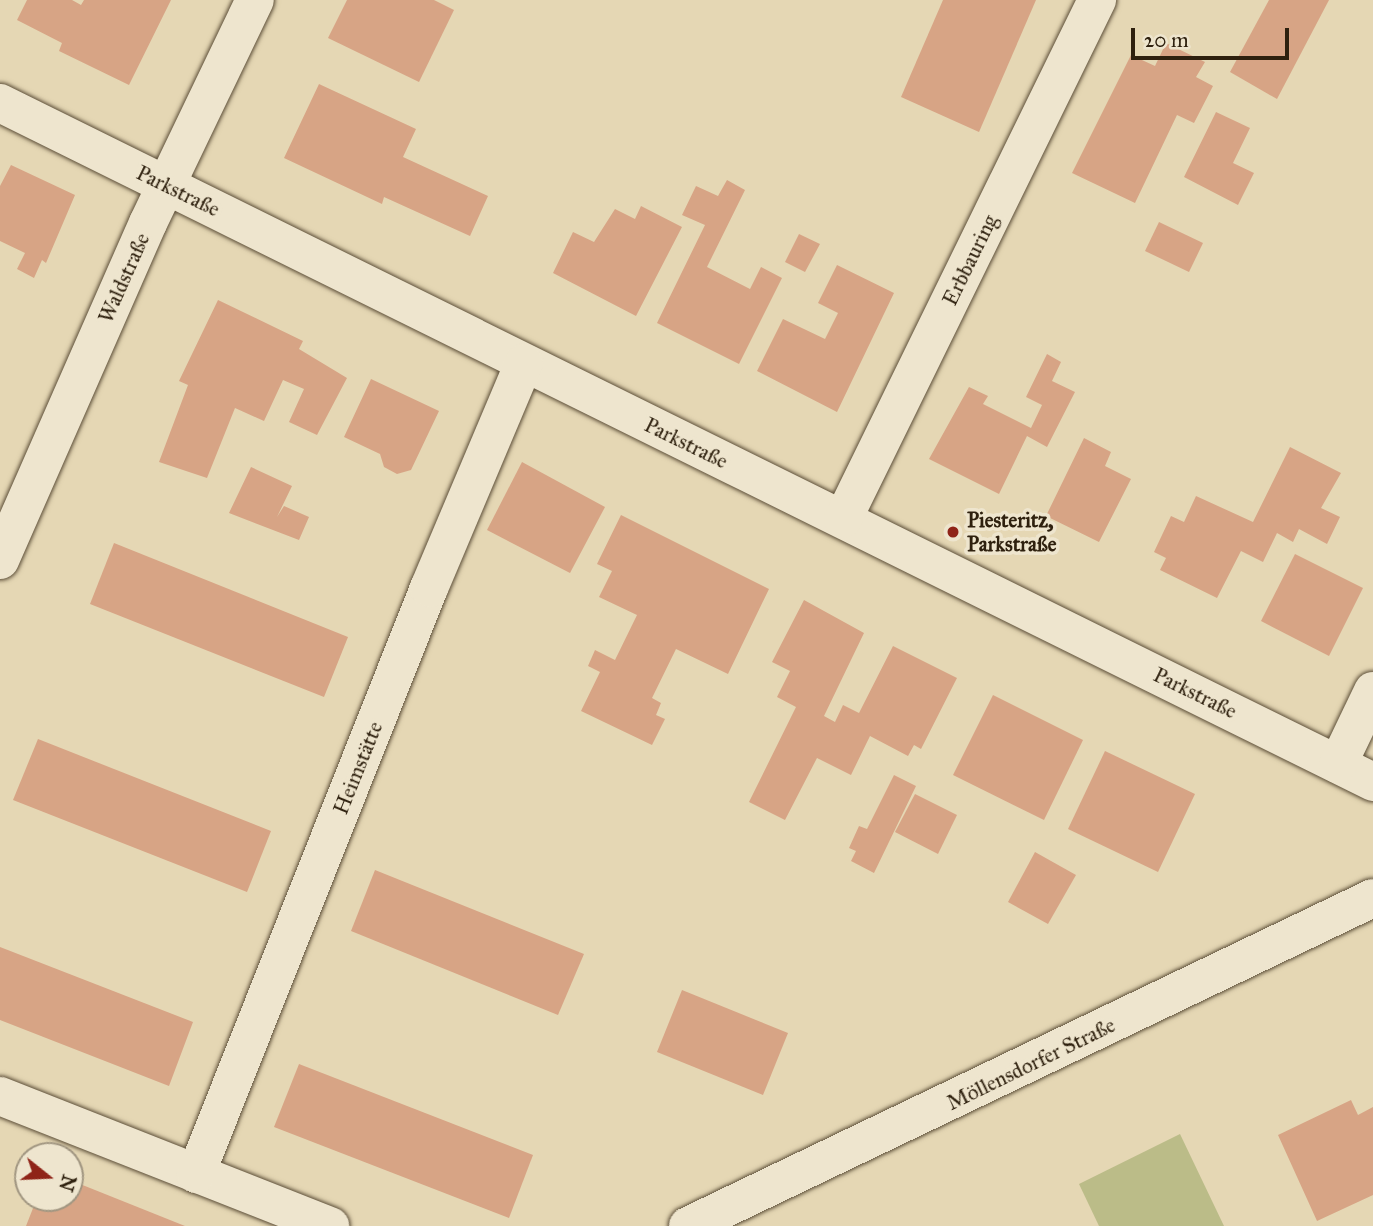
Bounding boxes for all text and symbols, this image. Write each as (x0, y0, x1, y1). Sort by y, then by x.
scale bar (1135, 14, 1292, 58)
text: 20 m (1144, 27, 1189, 53)
street label: Parkstraße (132, 160, 224, 222)
street label: Erbbauring (937, 210, 1003, 310)
street label: Waldstraße (93, 229, 155, 327)
street label: Parkstraße (640, 412, 732, 474)
place label: Piesteritz, Parkstraße (967, 507, 1056, 557)
marker: Piesteritz, Parkstraße (945, 524, 961, 540)
street label: Parkstraße (1149, 662, 1241, 724)
street label: Heimstätte (328, 718, 388, 818)
street label: Möllensdorfer Straße (943, 1012, 1119, 1116)
north arrow (14, 1142, 84, 1212)
text: N (54, 1172, 81, 1194)

